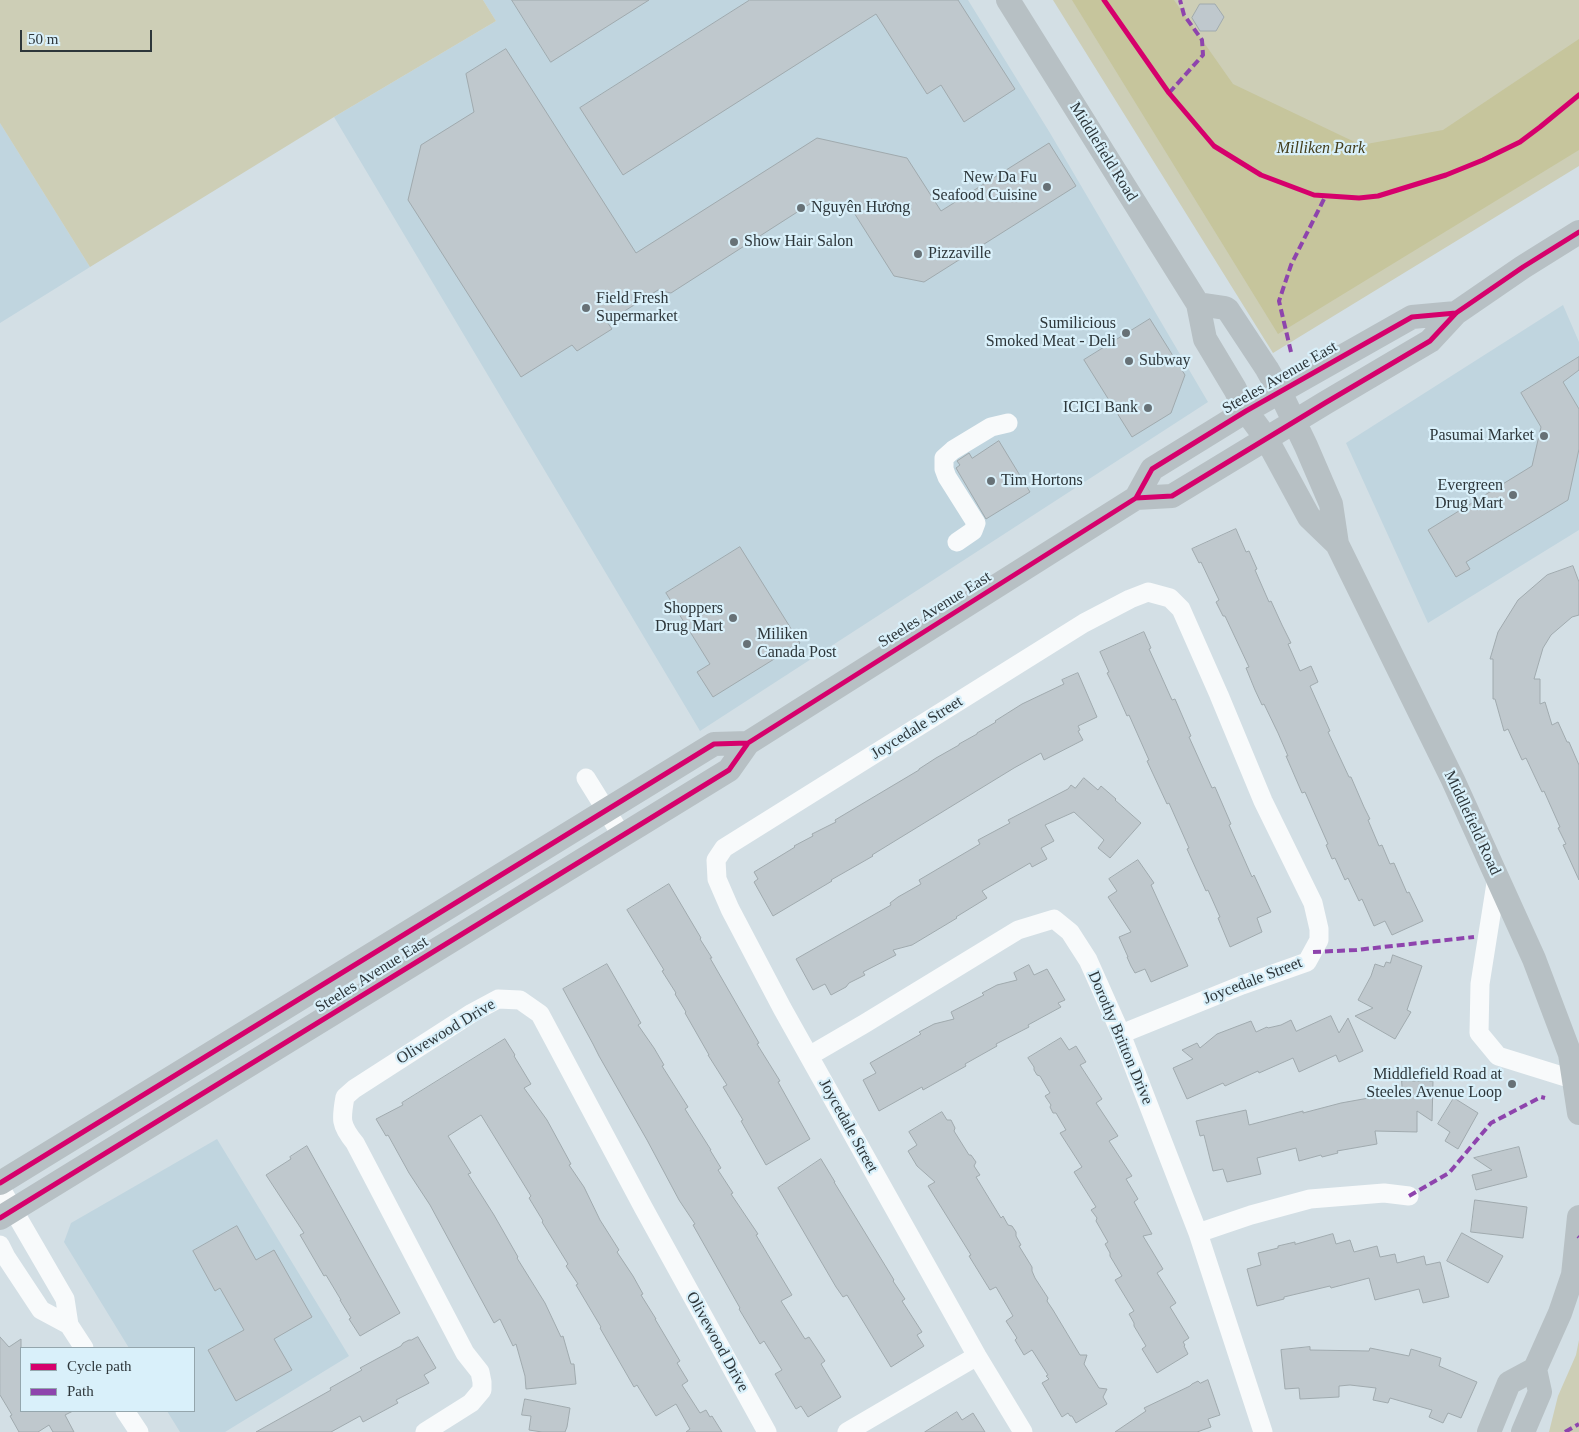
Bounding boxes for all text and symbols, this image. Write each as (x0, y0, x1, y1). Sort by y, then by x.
scale bar (22, 20, 155, 52)
text: 50 m (28, 31, 58, 47)
street label: Middlefield Road (1065, 99, 1141, 205)
park label: Milliken Park (1277, 139, 1365, 159)
place label: New Da Fu Seafood Cuisine (932, 168, 1037, 206)
marker: New Da Fu Seafood Cuisine (1041, 181, 1053, 193)
place label: Nguyên Hương (811, 198, 910, 218)
marker: Nguyên Hương (795, 202, 807, 214)
place label: Show Hair Salon (744, 232, 853, 252)
marker: Show Hair Salon (728, 236, 740, 248)
place label: Pizzaville (928, 244, 991, 264)
marker: Pizzaville (912, 248, 924, 260)
place label: Field Fresh Supermarket (596, 289, 678, 327)
marker: Field Fresh Supermarket (580, 302, 592, 314)
place label: Sumilicious Smoked Meat - Deli (986, 314, 1116, 352)
marker: Sumilicious Smoked Meat - Deli (1120, 327, 1132, 339)
street label: Steeles Avenue East (1219, 337, 1341, 419)
place label: Subway (1139, 351, 1191, 371)
marker: Subway (1123, 355, 1135, 367)
place label: ICICI Bank (1063, 398, 1138, 418)
marker: ICICI Bank (1142, 402, 1154, 414)
place label: Pasumai Market (1430, 426, 1534, 446)
marker: Pasumai Market (1538, 430, 1550, 442)
place label: Tim Hortons (1001, 471, 1083, 491)
marker: Tim Hortons (985, 475, 997, 487)
place label: Evergreen Drug Mart (1435, 476, 1503, 514)
marker: Evergreen Drug Mart (1507, 489, 1519, 501)
street label: Steeles Avenue East (875, 568, 995, 652)
place label: Shoppers Drug Mart (655, 599, 723, 637)
marker: Shoppers Drug Mart (727, 612, 739, 624)
place label: Miliken Canada Post (757, 625, 837, 663)
marker: Miliken Canada Post (741, 638, 753, 650)
street label: Joycedale Street (868, 692, 966, 764)
street label: Middlefield Road (1439, 768, 1505, 878)
street label: Steeles Avenue East (312, 933, 432, 1017)
street label: Joycedale Street (1201, 953, 1305, 1009)
street label: Dorothy Britton Drive (1083, 968, 1157, 1108)
street label: Olivewood Drive (393, 995, 499, 1069)
place label: Middlefield Road at Steeles Avenue Loop (1366, 1065, 1502, 1103)
street label: Joycedale Street (814, 1076, 882, 1176)
marker: Middlefield Road at Steeles Avenue Loop (1506, 1078, 1518, 1090)
street label: Olivewood Drive (682, 1289, 752, 1395)
legend (20, 1347, 195, 1412)
text: Cycle path (67, 1358, 132, 1374)
text: Path (67, 1383, 94, 1399)

